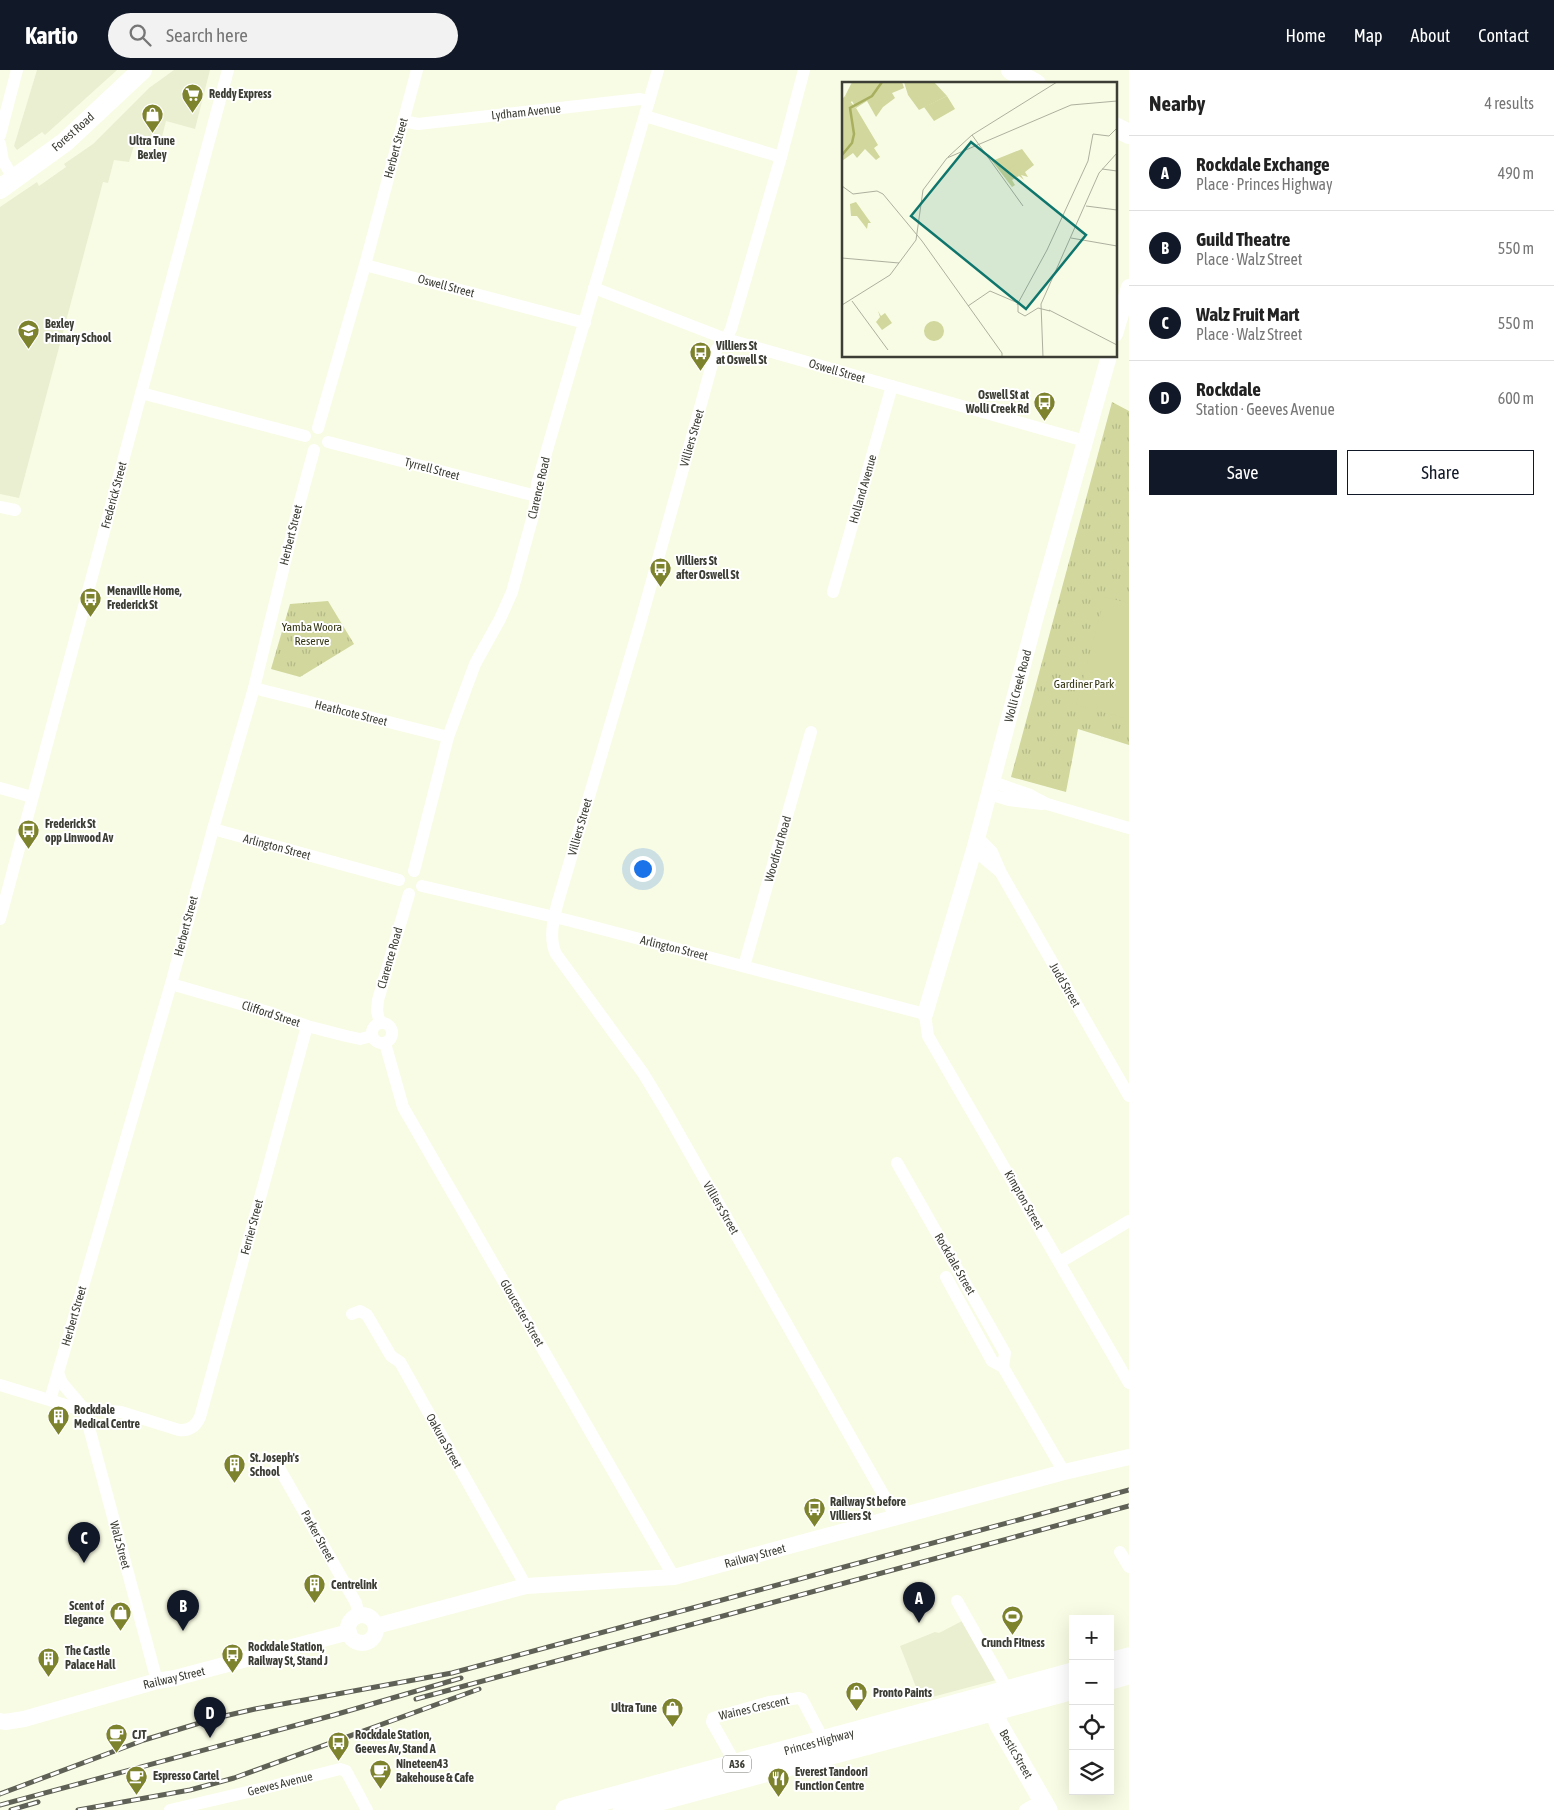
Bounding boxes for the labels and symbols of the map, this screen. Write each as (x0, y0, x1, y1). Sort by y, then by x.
supermarket icon: Reddy Express (181, 82, 205, 113)
inset map (842, 82, 1116, 358)
place label: Reddy Express (209, 87, 272, 101)
street label: Lydham Avenue (491, 101, 561, 123)
shop icon: Ultra Tune Bexley (140, 102, 164, 133)
street label: Forest Road (49, 110, 97, 154)
street label: Herbert Street (381, 116, 411, 180)
place label: Ultra Tune Bexley (129, 134, 176, 162)
street label: Oswell Street (416, 272, 476, 300)
place label: Bexley Primary School (45, 317, 112, 345)
school or university icon: Bexley Primary School (17, 319, 41, 350)
place label: Villiers St at Oswell St (715, 339, 767, 367)
bus stop icon: Villiers St at Oswell St (688, 341, 712, 372)
street label: Oswell Street (807, 356, 867, 386)
place label: Oswell St at Wolli Creek Rd (965, 388, 1030, 416)
bus stop icon: Oswell St at Wolli Creek Rd (1033, 390, 1057, 421)
street label: Villiers Street (677, 407, 707, 468)
street label: Holland Avenue (846, 453, 880, 525)
street label: Tyrrell Street (403, 455, 462, 483)
street label: Clarence Road (525, 456, 553, 520)
street label: Frederick Street (98, 460, 130, 530)
street label: Herbert Street (277, 503, 305, 567)
place label: Villiers St after Oswell St (675, 554, 740, 582)
bus stop icon: Villiers St after Oswell St (648, 556, 672, 587)
place label: Menaville Home, Frederick St (107, 584, 182, 612)
bus stop icon: Menaville Home, Frederick St (79, 586, 103, 617)
park label: Yamba Woora Reserve (282, 620, 342, 648)
street label: Wolli Creek Road (1002, 648, 1034, 724)
park label: Gardiner Park (1054, 677, 1115, 691)
street label: Heathcote Street (313, 697, 389, 729)
street label: Villiers Street (565, 796, 595, 857)
street label: Woodford Road (762, 814, 794, 884)
place label: Frederick St opp Linwood Av (45, 817, 113, 845)
bus stop icon: Frederick St opp Linwood Av (17, 819, 41, 850)
street label: Arlington Street (242, 831, 313, 863)
your location (630, 856, 656, 882)
street label: Herbert Street (171, 894, 201, 958)
street label: Clarence Road (375, 926, 405, 990)
street label: Arlington Street (639, 933, 710, 963)
street label: Judd Street (1047, 960, 1084, 1010)
street label: Clifford Street (240, 998, 303, 1030)
street label: Kimpton Street (1002, 1168, 1047, 1232)
street label: Villiers Street (700, 1179, 742, 1237)
street label: Ferrier Street (238, 1197, 266, 1256)
street label: Rockdale Street (932, 1231, 979, 1298)
street label: Gloucester Street (497, 1277, 547, 1350)
street label: Herbert Street (59, 1284, 89, 1348)
place label: Rockdale Medical Centre (74, 1403, 140, 1431)
building icon: Rockdale Medical Centre (46, 1405, 70, 1436)
street label: Oakura Street (423, 1411, 465, 1471)
place label: St. Joseph's School (250, 1451, 300, 1479)
building icon: St. Joseph's School (222, 1453, 246, 1484)
place label: Railway St before Villiers St (829, 1495, 906, 1523)
bus stop icon: Railway St before Villiers St (802, 1497, 826, 1528)
street label: Parker Street (298, 1508, 338, 1565)
street label: Walz Street (107, 1519, 133, 1571)
pin: C (68, 1522, 100, 1563)
street label: Railway Street (723, 1541, 788, 1571)
building icon: Centrelink (303, 1573, 327, 1604)
place label: Centrelink (331, 1578, 378, 1592)
pin: A (903, 1582, 935, 1623)
pin: B (167, 1590, 199, 1631)
place label: Scent of Elegance (64, 1599, 105, 1627)
shop icon: Scent of Elegance (108, 1601, 132, 1632)
sports icon: Crunch Fitness (1001, 1604, 1025, 1635)
place label: Crunch Fitness (981, 1636, 1045, 1650)
place label: Rockdale Station, Railway St, Stand J (248, 1640, 328, 1668)
bus stop icon: Rockdale Station, Railway St, Stand J (220, 1642, 244, 1673)
place label: The Castle Palace Hall (65, 1644, 116, 1672)
building icon: The Castle Palace Hall (37, 1646, 61, 1677)
street label: Railway Street (142, 1664, 207, 1692)
shop icon: Pronto Paints (845, 1681, 869, 1712)
place label: Pronto Paints (873, 1686, 933, 1700)
street label: Waines Crescent (718, 1693, 791, 1723)
shop icon: Ultra Tune (661, 1696, 685, 1727)
pin: D (194, 1697, 226, 1738)
place label: Ultra Tune (611, 1701, 658, 1715)
cafe icon: CJT (104, 1723, 128, 1754)
street label: Princes Highway (782, 1726, 856, 1758)
street label: Bestic Street (996, 1727, 1036, 1781)
place label: CJT (132, 1728, 147, 1742)
place label: Rockdale Station, Geeves Av, Stand A (355, 1728, 436, 1756)
bus stop icon: Rockdale Station, Geeves Av, Stand A (327, 1730, 351, 1761)
road number: A36 (723, 1756, 751, 1772)
place label: Nineteen43 Bakehouse & Cafe (396, 1757, 475, 1785)
cafe icon: Nineteen43 Bakehouse & Cafe (368, 1759, 392, 1790)
cafe icon: Espresso Cartel (125, 1764, 149, 1795)
place label: Everest Tandoori Function Centre (795, 1765, 868, 1793)
restaurant icon: Everest Tandoori Function Centre (767, 1767, 791, 1798)
place label: Espresso Cartel (153, 1769, 220, 1783)
street label: Geeves Avenue (246, 1769, 314, 1799)

